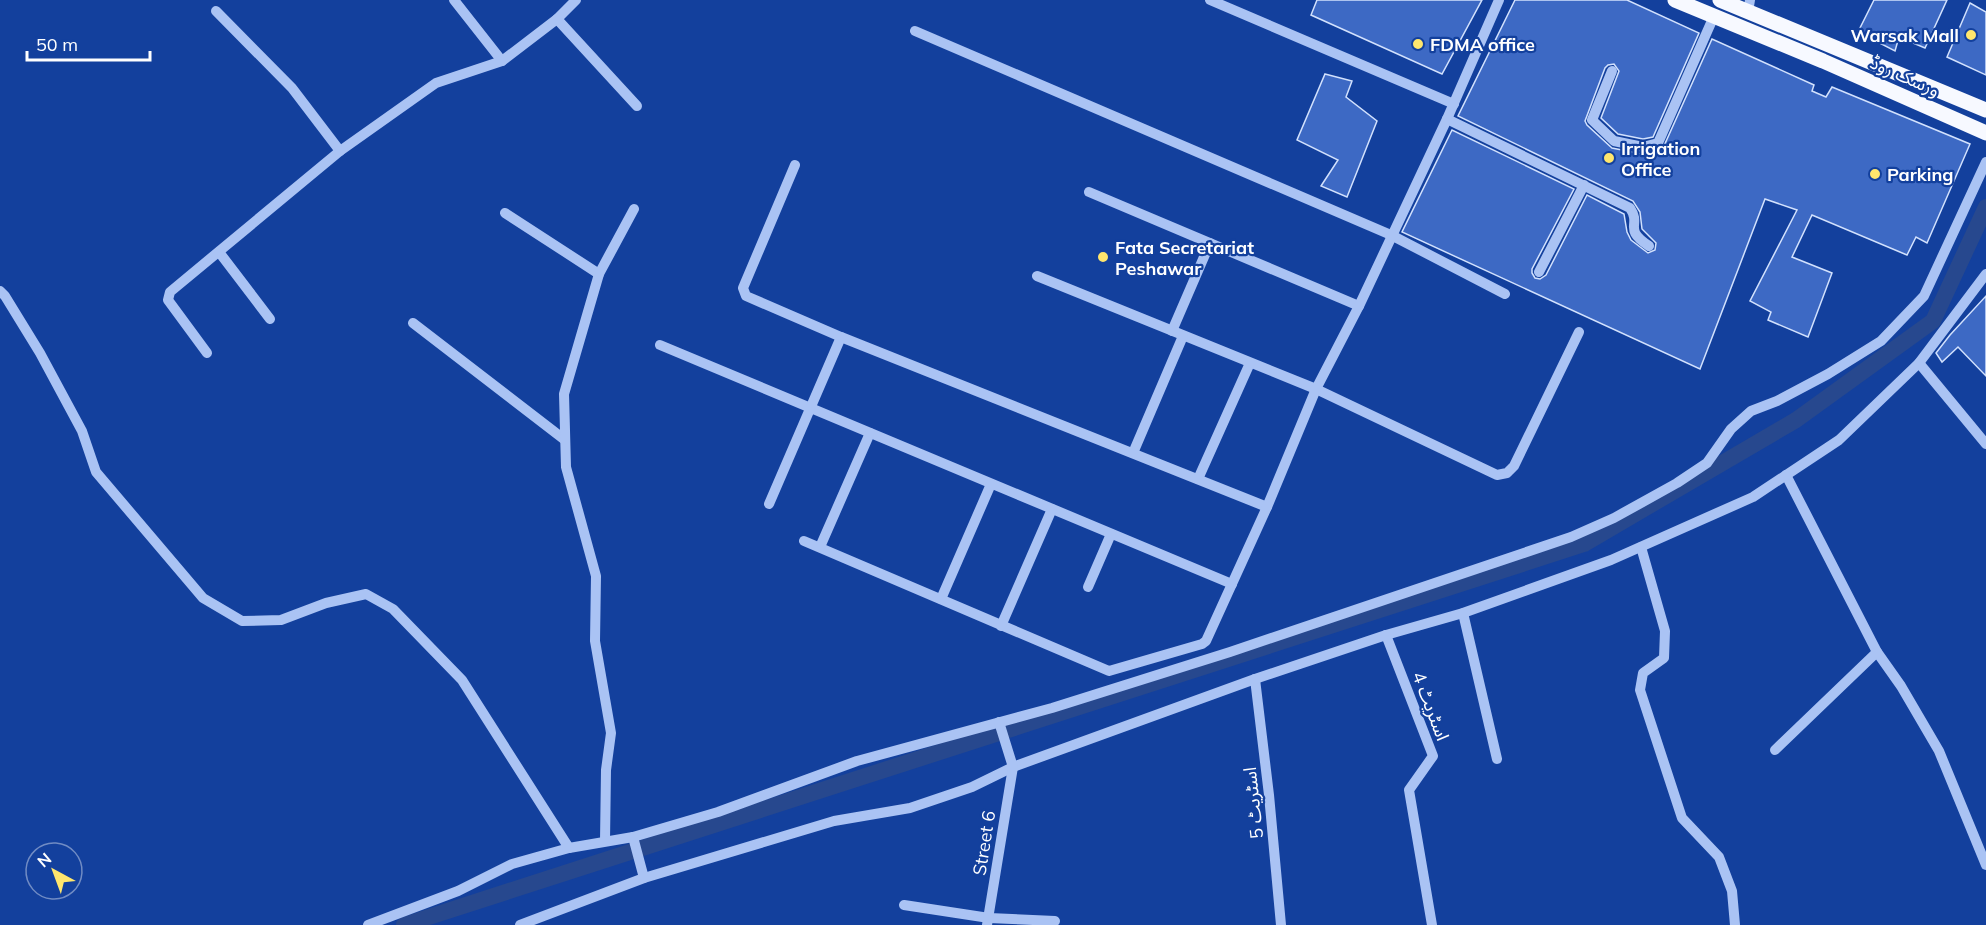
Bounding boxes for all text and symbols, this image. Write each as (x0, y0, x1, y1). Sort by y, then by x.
scale bar (27, 24, 150, 62)
place label: Warsak Mall (1850, 24, 1959, 47)
marker: Warsak Mall (1964, 28, 1978, 42)
text: 50 m (36, 33, 78, 56)
place label: FDMA office (1430, 33, 1535, 56)
marker: FDMA office (1411, 37, 1425, 51)
street label: ورسک روڈ (1867, 51, 1943, 101)
place label: Irrigation Office (1621, 137, 1700, 181)
marker: Irrigation Office (1602, 151, 1616, 165)
place label: Parking (1887, 163, 1954, 186)
marker: Parking (1868, 167, 1882, 181)
place label: Fata Secretariat Peshawar (1115, 236, 1254, 280)
marker: Fata Secretariat Peshawar (1096, 250, 1110, 264)
street label: اسٹریٹ 4 (1407, 668, 1455, 744)
street label: اسٹریٹ 5 (1238, 766, 1268, 840)
street label: Street 6 (968, 809, 1000, 877)
north arrow (24, 841, 84, 901)
text: N (33, 848, 55, 871)

